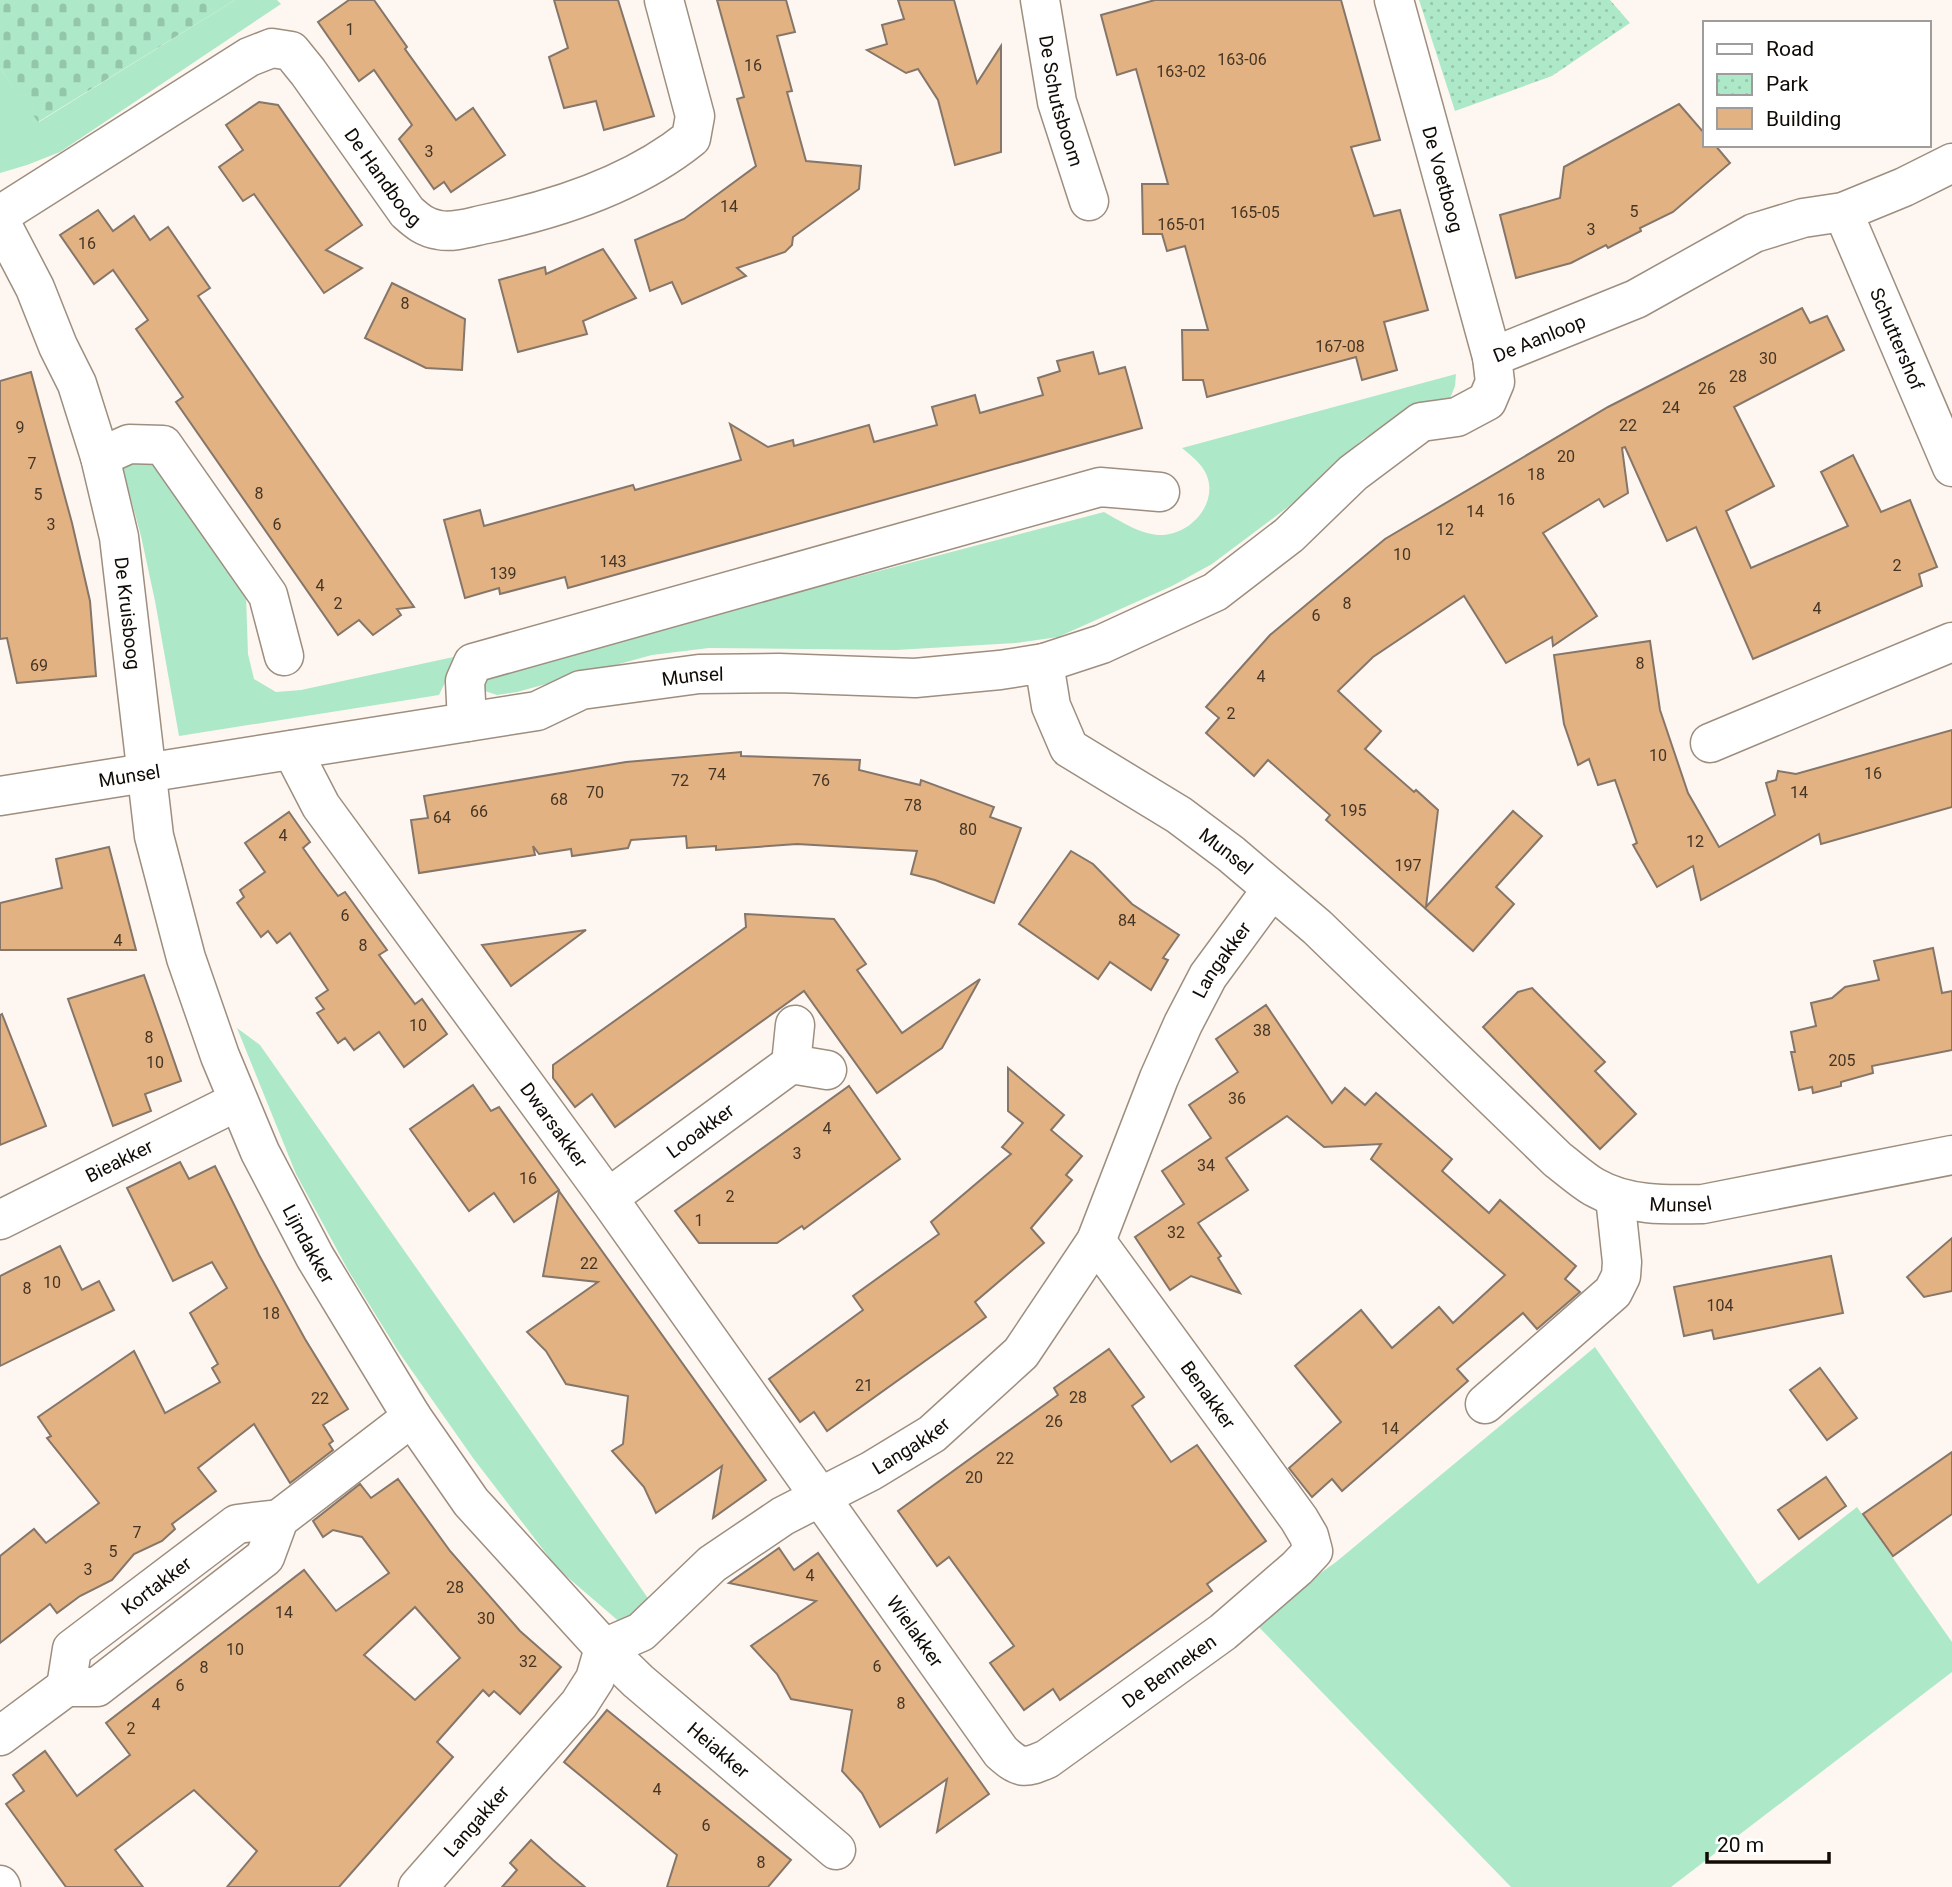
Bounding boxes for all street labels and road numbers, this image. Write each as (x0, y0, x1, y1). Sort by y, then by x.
street label: De Schutsboom (1035, 33, 1089, 169)
street label: De Handboog (340, 124, 426, 231)
street label: De Voetboog (1418, 124, 1469, 235)
street label: Schuttershof (1865, 284, 1929, 394)
street label: De Aanloop (1490, 309, 1589, 367)
street label: De Kruisboog (110, 555, 146, 671)
street label: Munsel (660, 662, 724, 690)
street label: Munsel (97, 759, 162, 792)
street label: Munsel (1195, 823, 1258, 879)
street label: Langakker (1187, 917, 1256, 1002)
street label: Dwarsakker (516, 1078, 593, 1172)
street label: Looakker (662, 1098, 739, 1163)
street label: Bieakker (81, 1134, 157, 1187)
street label: Munsel (1649, 1191, 1714, 1216)
street label: Lijndakker (278, 1200, 340, 1288)
street label: Benakker (1176, 1357, 1241, 1434)
street label: Langakker (868, 1412, 955, 1479)
street label: Kortakker (117, 1551, 196, 1619)
street label: Wielakker (882, 1591, 949, 1672)
street label: De Benneken (1118, 1629, 1220, 1713)
street label: Heiakker (683, 1717, 755, 1783)
street label: Langakker (439, 1780, 514, 1861)

